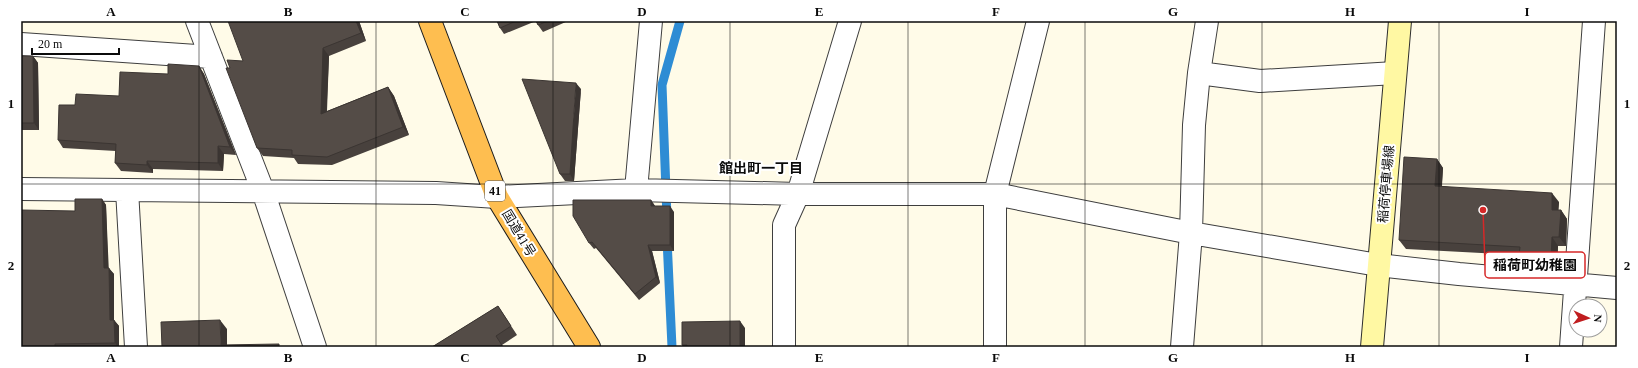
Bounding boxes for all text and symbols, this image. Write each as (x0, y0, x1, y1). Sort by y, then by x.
text: A (106, 4, 116, 19)
text: B (284, 4, 293, 19)
text: C (460, 4, 470, 19)
text: D (637, 4, 647, 19)
text: E (815, 4, 823, 19)
text: F (992, 4, 1000, 19)
text: G (1168, 4, 1178, 19)
text: H (1345, 4, 1355, 19)
text: I (1524, 4, 1530, 19)
scale bar (32, 30, 119, 56)
text: 20 m (38, 37, 63, 51)
text: 1 (8, 96, 14, 111)
text: 1 (1624, 96, 1630, 111)
street label: 稲荷停車場線 (1375, 144, 1397, 224)
district label: 館出町一丁目 (719, 161, 803, 176)
road number: 41 (485, 181, 505, 201)
street label: 国道41号 (499, 207, 539, 259)
callout: 稲荷町幼稚園 (1485, 252, 1585, 278)
text: 稲荷町幼稚園 (1493, 257, 1577, 273)
text: 2 (8, 258, 14, 273)
text: 2 (1624, 258, 1630, 273)
north arrow (1568, 298, 1608, 338)
text: N (1592, 314, 1604, 323)
text: A (106, 350, 116, 365)
text: B (284, 350, 293, 365)
text: C (460, 350, 470, 365)
text: D (637, 350, 647, 365)
text: E (815, 350, 823, 365)
text: F (992, 350, 1000, 365)
text: G (1168, 350, 1178, 365)
text: H (1345, 350, 1355, 365)
text: I (1524, 350, 1530, 365)

